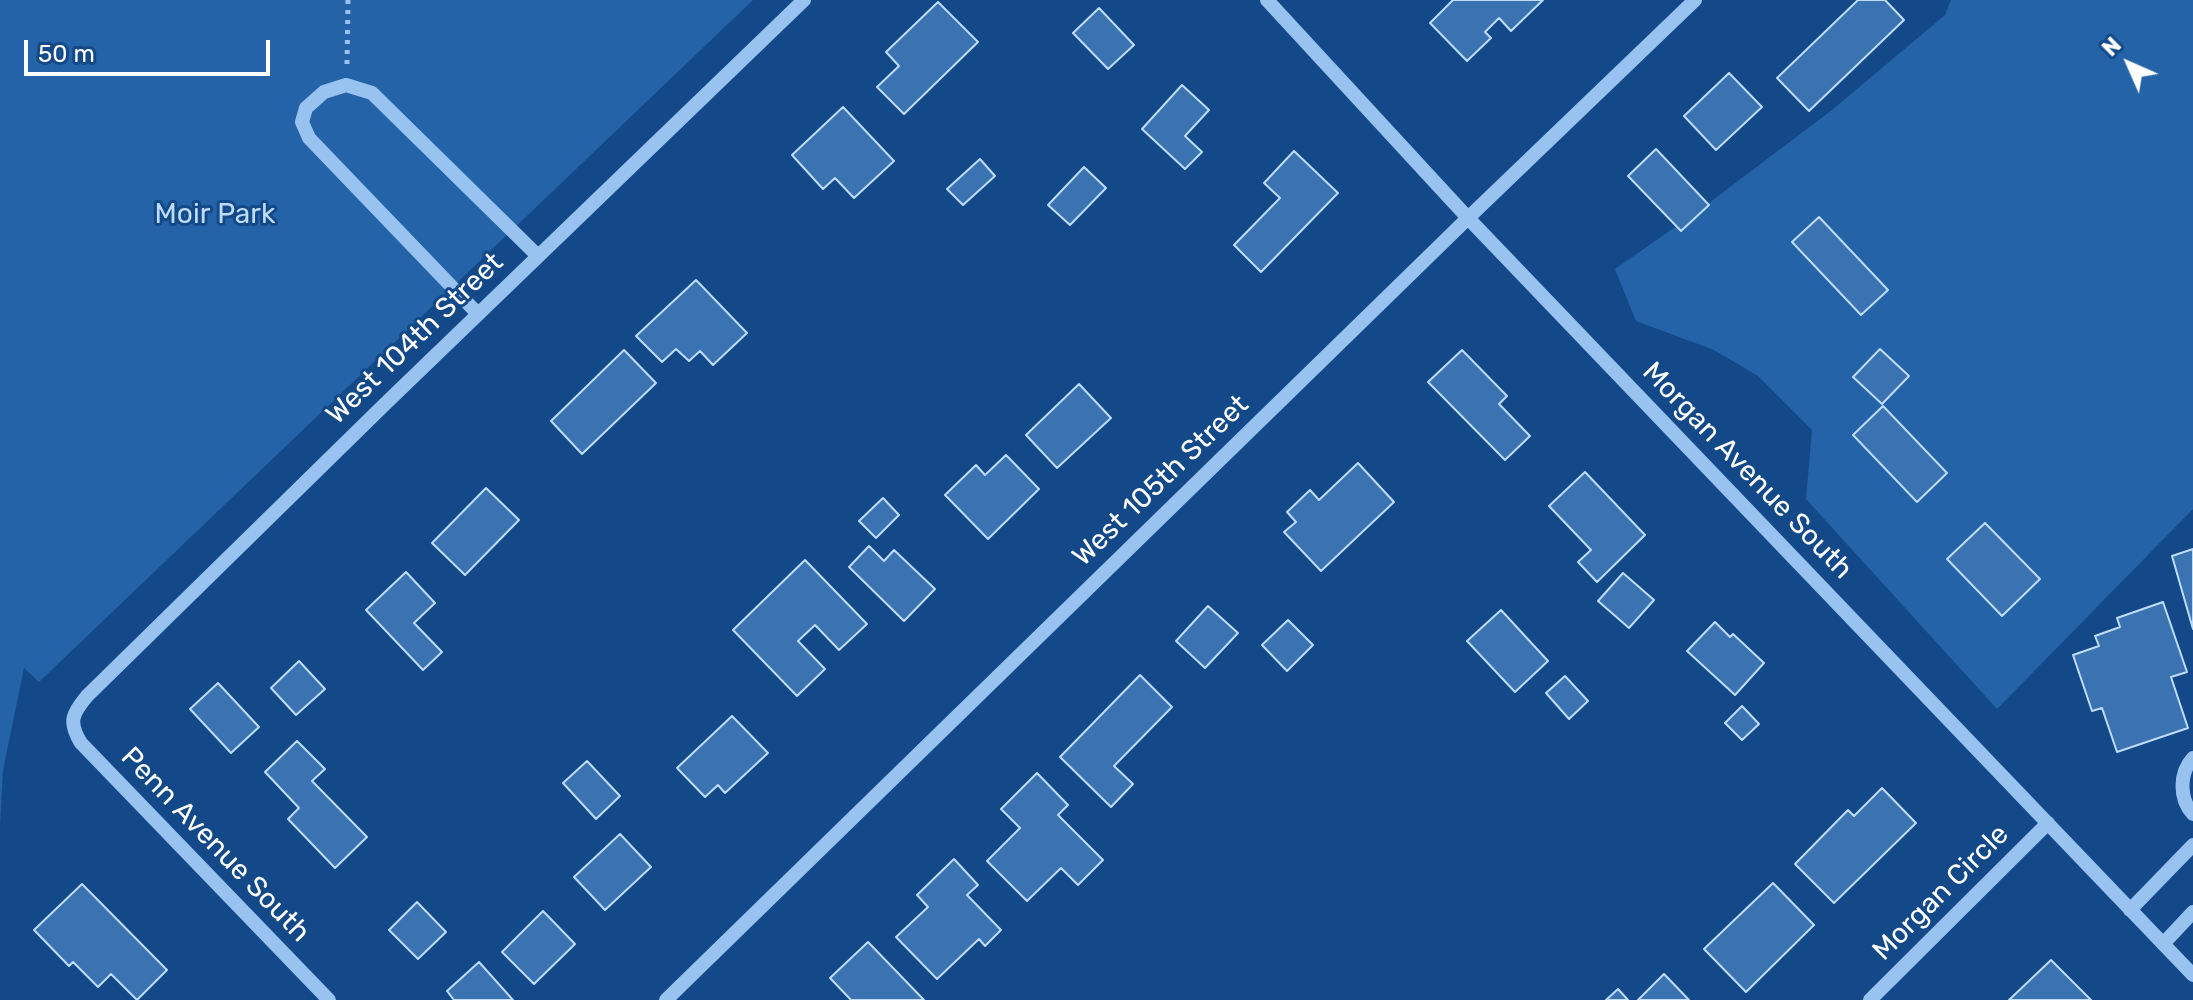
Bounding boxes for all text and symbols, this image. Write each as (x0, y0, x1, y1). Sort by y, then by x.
scale bar (28, 24, 274, 74)
north arrow (2089, 24, 2169, 104)
text: N (2097, 32, 2127, 62)
text: 50 m (38, 40, 95, 68)
park label: Moir Park (155, 198, 275, 232)
street label: West 104th Street (320, 246, 510, 432)
street label: Morgan Avenue South (1635, 356, 1859, 586)
street label: West 105th Street (1066, 388, 1256, 574)
street label: Penn Avenue South (113, 741, 317, 949)
street label: Morgan Circle (1866, 818, 2016, 968)

